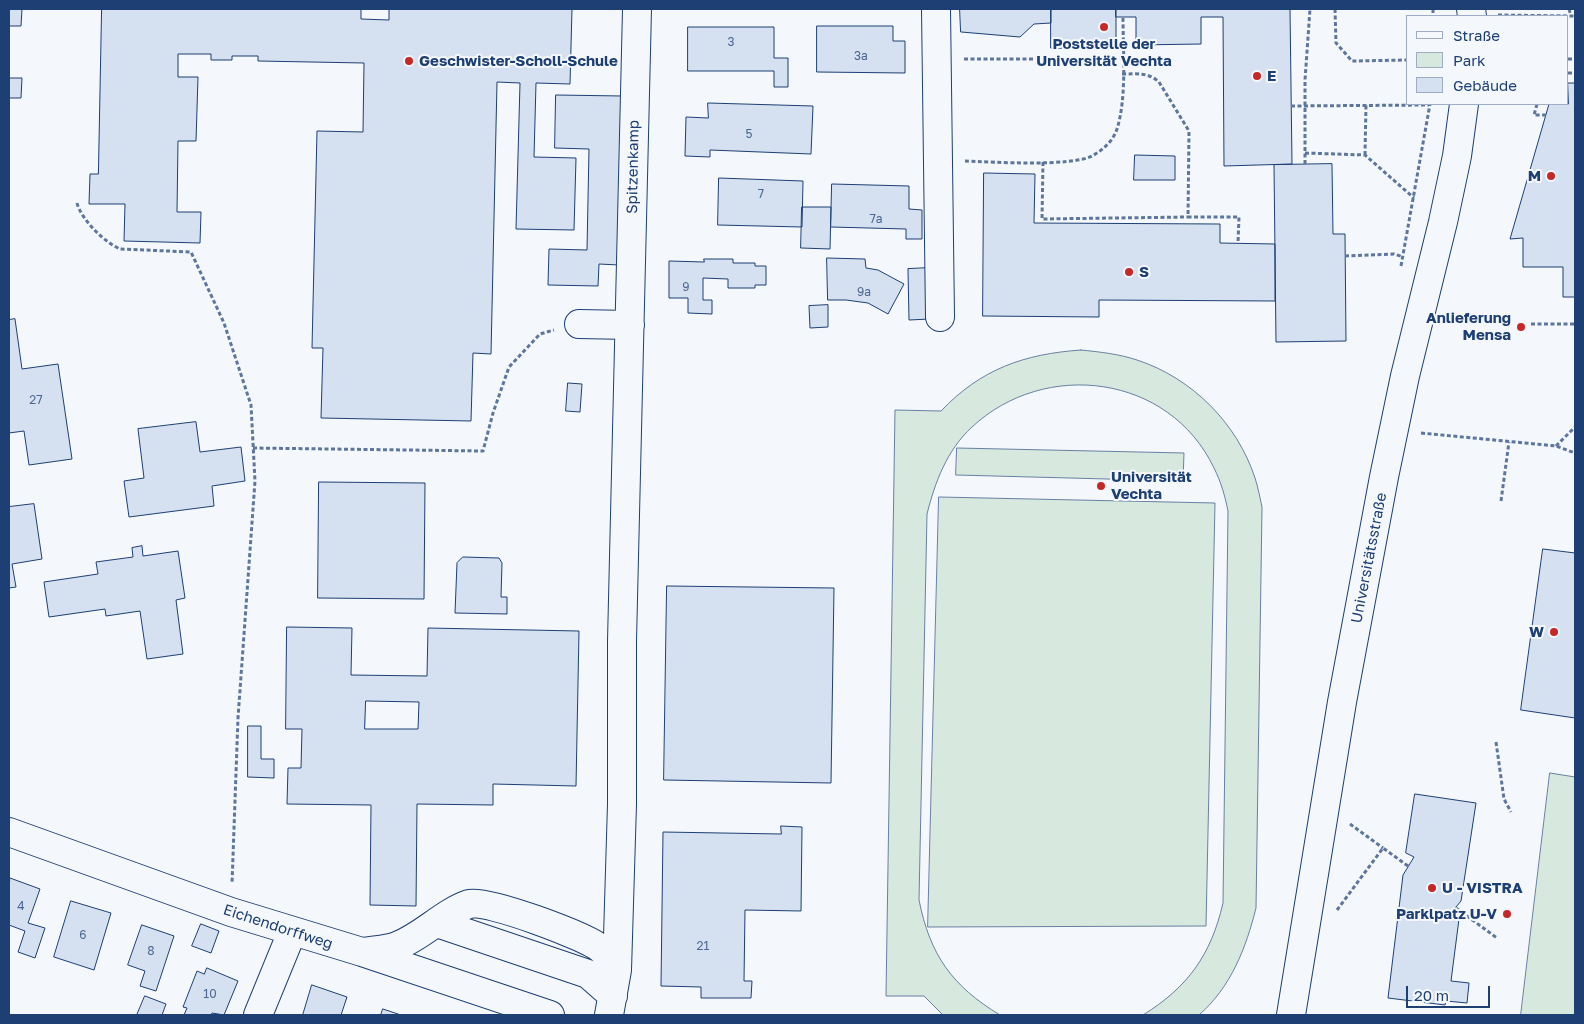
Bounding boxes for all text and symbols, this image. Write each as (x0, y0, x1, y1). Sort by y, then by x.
legend (1406, 15, 1569, 105)
marker: Poststelle der Universität Vechta (1098, 21, 1110, 33)
text: Straße (1453, 26, 1500, 44)
house number: 3 (727, 35, 735, 49)
place label: Poststelle der Universität Vechta (1036, 35, 1172, 70)
house number: 3a (854, 49, 868, 63)
text: Park (1453, 51, 1485, 69)
place label: Geschwister-Scholl-Schule (419, 52, 618, 70)
marker: Geschwister-Scholl-Schule (403, 55, 415, 67)
place label: E (1267, 67, 1276, 85)
marker: E (1251, 70, 1263, 82)
text: Gebäude (1453, 76, 1517, 94)
street label: Spitzenkamp (623, 120, 643, 214)
house number: 5 (746, 127, 752, 141)
place label: M (1528, 167, 1541, 185)
marker: M (1545, 170, 1557, 182)
house number: 7 (758, 187, 764, 201)
house number: 7a (869, 212, 883, 226)
place label: S (1139, 263, 1149, 281)
marker: S (1123, 266, 1135, 278)
house number: 9 (682, 280, 690, 294)
house number: 9a (857, 285, 871, 299)
place label: Anlieferung Mensa (1426, 309, 1511, 344)
marker: Anlieferung Mensa (1515, 321, 1527, 333)
house number: 27 (29, 393, 43, 407)
place label: Universität Vechta (1111, 468, 1192, 503)
marker: Universität Vechta (1095, 480, 1107, 492)
street label: Universitätsstraße (1348, 491, 1390, 625)
place label: W (1529, 623, 1544, 641)
marker: W (1548, 626, 1560, 638)
place label: U - VISTRA (1442, 879, 1523, 897)
marker: U - VISTRA (1426, 882, 1438, 894)
house number: 4 (17, 899, 25, 913)
street label: Eichendorffweg (221, 901, 335, 953)
place label: Parklpatz U-V (1396, 905, 1497, 923)
marker: Parklpatz U-V (1501, 908, 1513, 920)
house number: 6 (79, 928, 87, 942)
house number: 21 (697, 939, 709, 953)
house number: 8 (147, 944, 155, 958)
scale bar (1409, 976, 1493, 1008)
text: 20 m (1414, 986, 1449, 1004)
house number: 10 (203, 987, 217, 1001)

